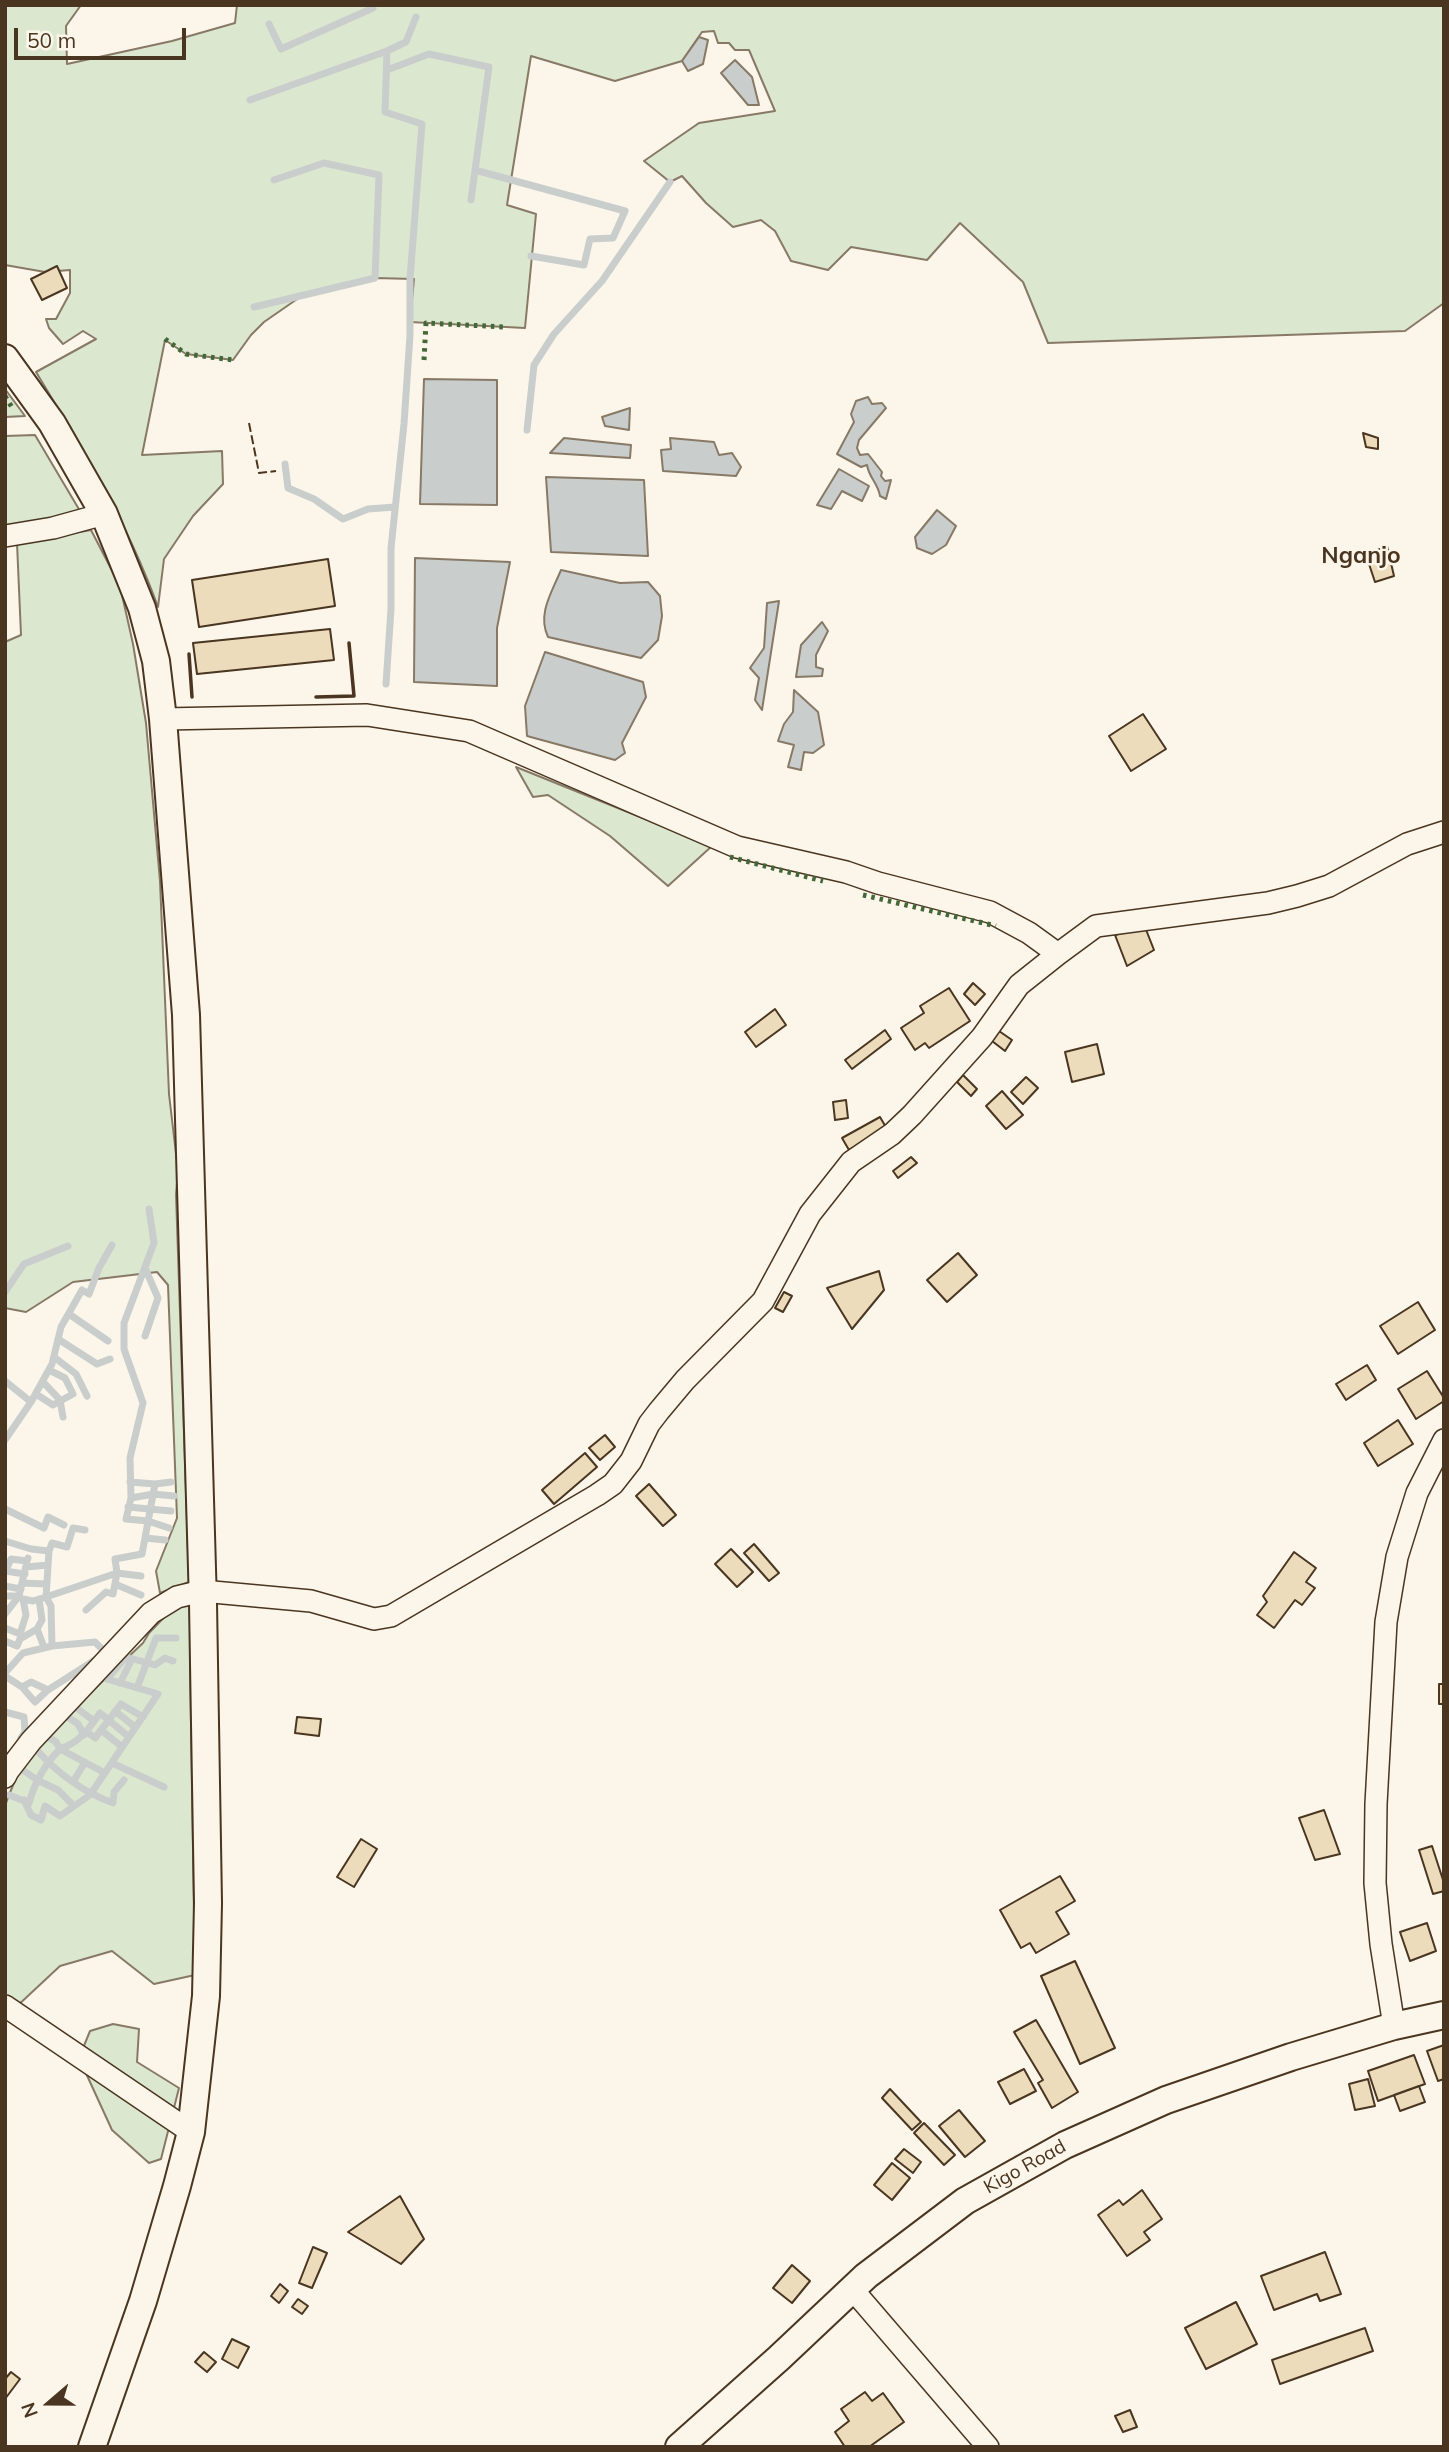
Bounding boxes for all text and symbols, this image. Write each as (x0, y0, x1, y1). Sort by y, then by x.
scale bar (18, 14, 189, 58)
text: 50 m (27, 27, 76, 53)
district label: Nganjo (1321, 542, 1401, 570)
street label: Kigo Road (980, 2135, 1070, 2199)
north arrow (14, 2368, 84, 2438)
text: N (16, 2399, 43, 2421)

